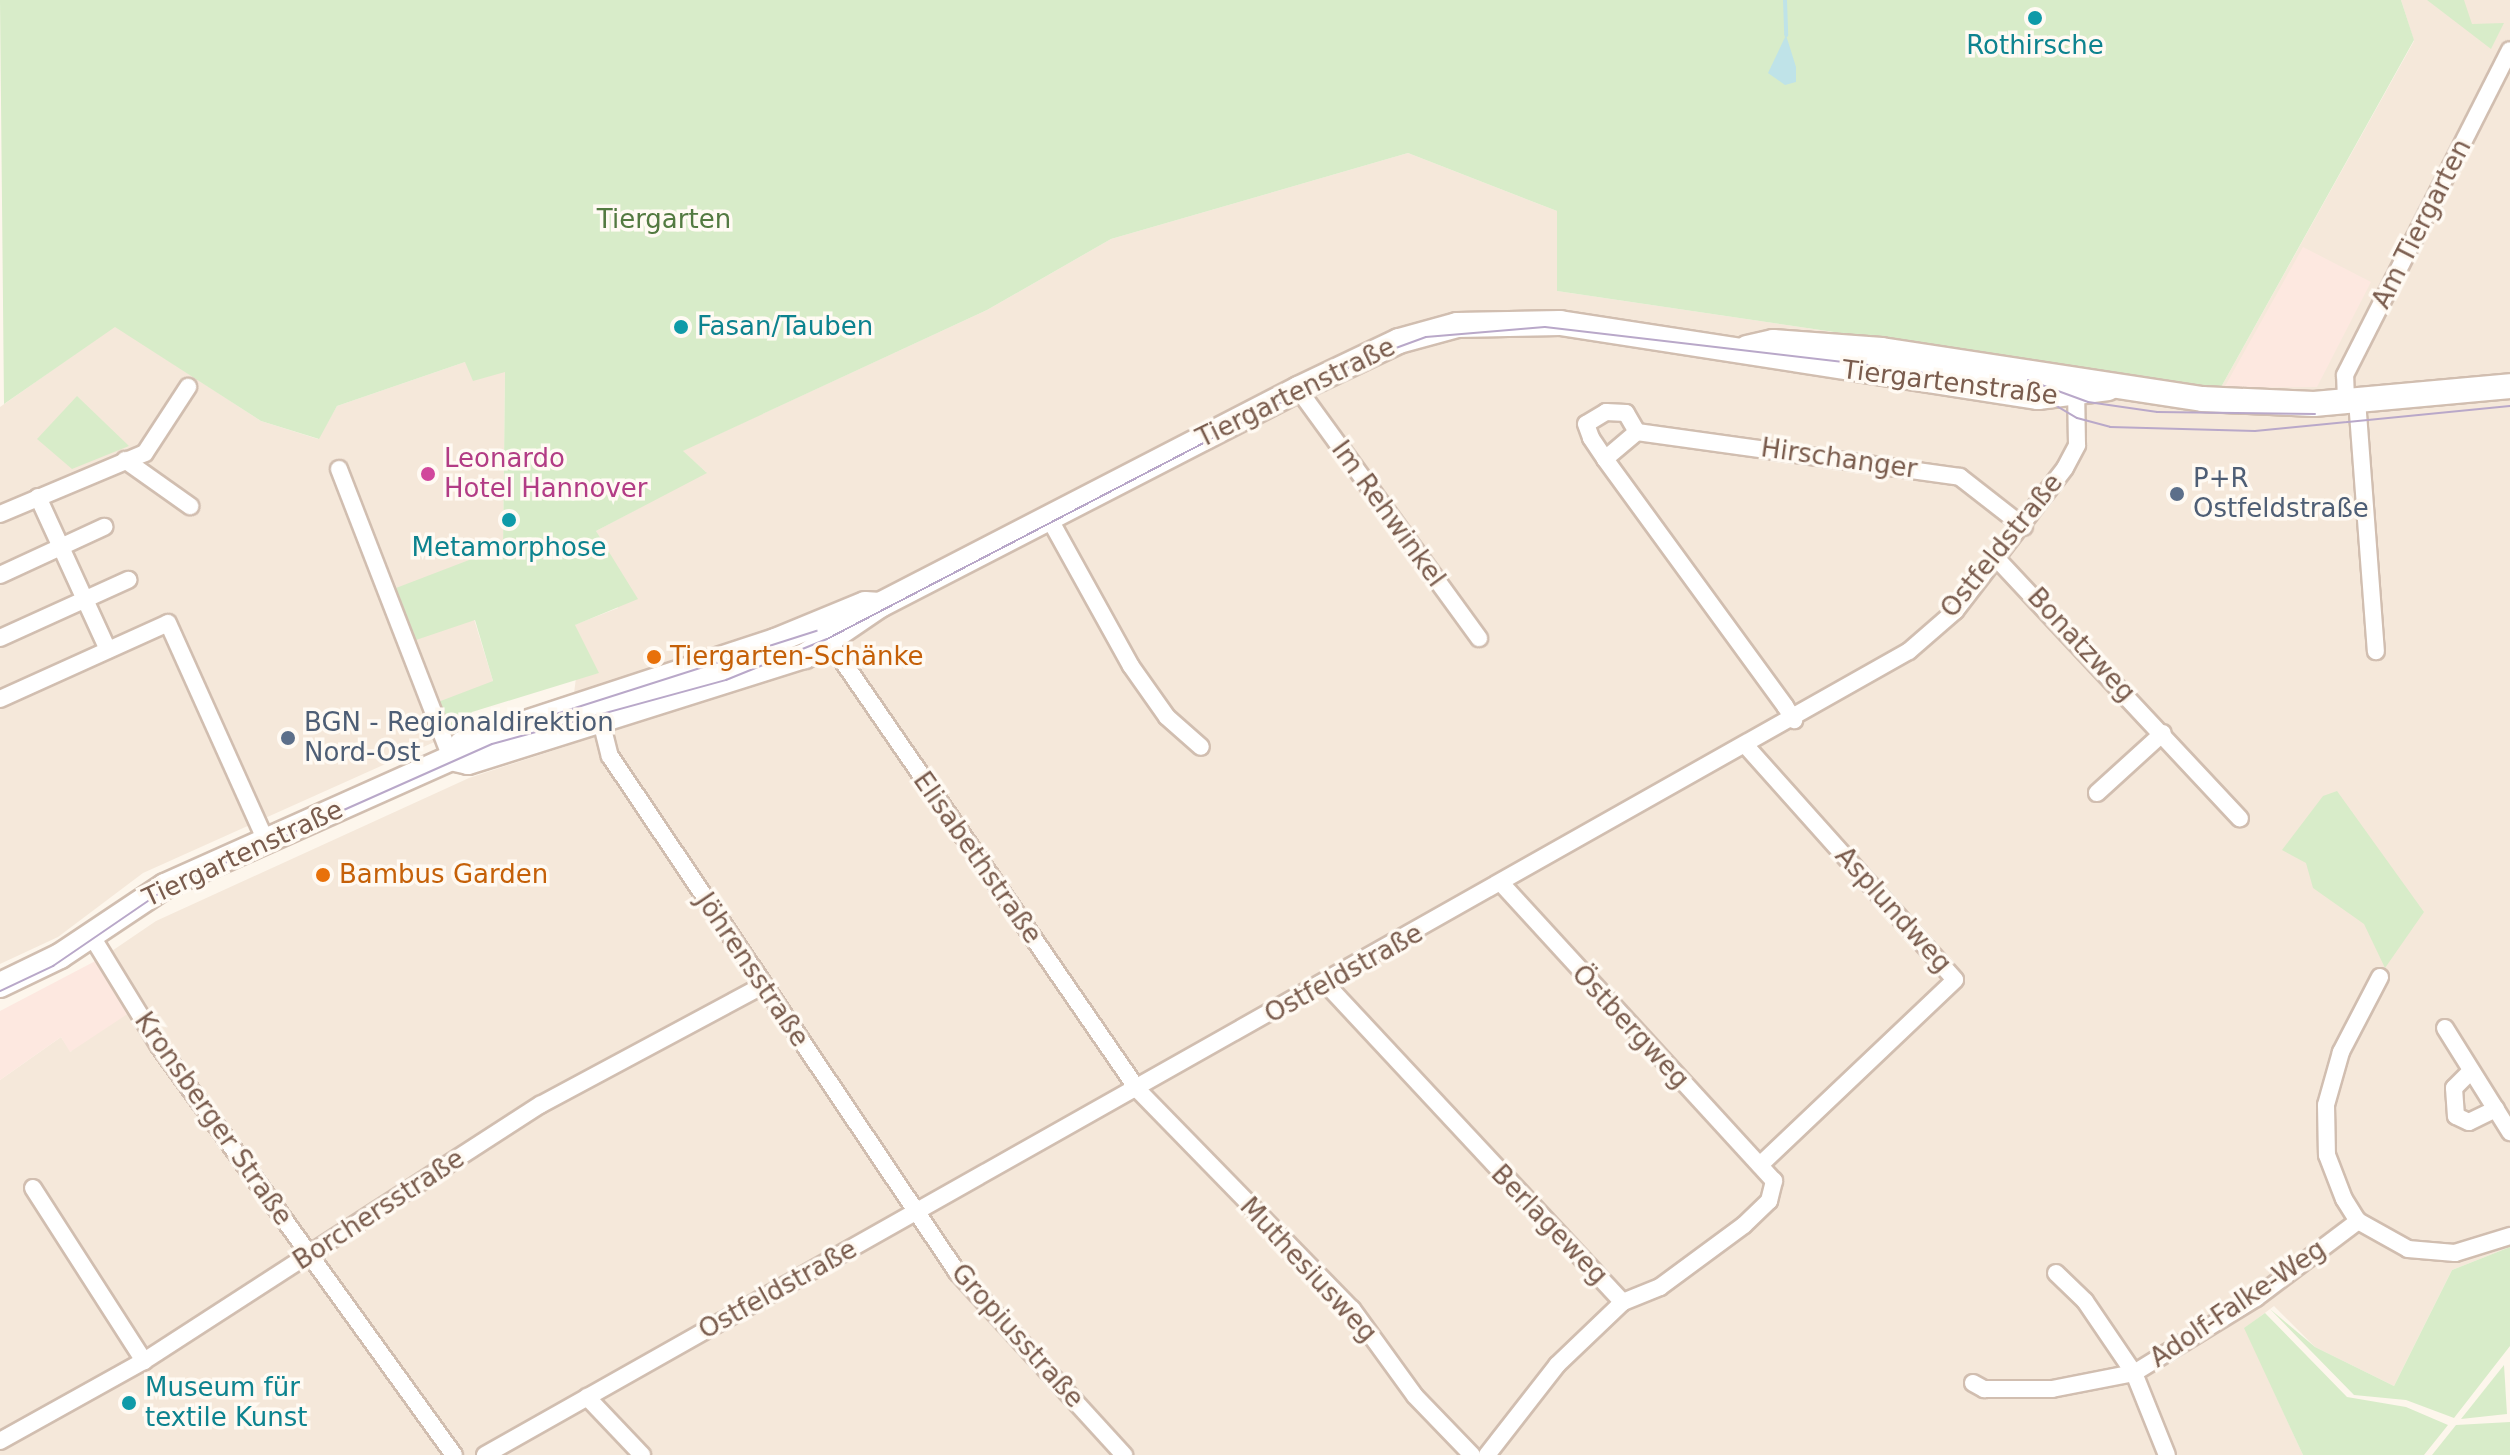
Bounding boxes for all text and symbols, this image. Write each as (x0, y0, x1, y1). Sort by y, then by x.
marker: Rothirsche (2026, 9, 2044, 27)
place label: Rothirsche (1966, 30, 2104, 62)
street label: Am Tiergarten (2366, 134, 2478, 314)
park label: Tiergarten (597, 204, 731, 236)
place label: Fasan/Tauben (697, 311, 873, 343)
marker: Fasan/Tauben (672, 318, 690, 336)
street label: Tiergartenstraße (1192, 331, 1400, 455)
street label: Tiergartenstraße (1840, 354, 2060, 412)
street label: Hirschanger (1759, 433, 1919, 485)
street label: Im Rehwinkel (1325, 435, 1451, 593)
place label: Leonardo Hotel Hannover (444, 443, 648, 504)
place label: P+R Ostfeldstraße (2193, 463, 2369, 524)
marker: Leonardo Hotel Hannover (419, 465, 437, 483)
street label: Ostfeldstraße (1935, 468, 2069, 624)
marker: P+R Ostfeldstraße (2168, 485, 2186, 503)
marker: Metamorphose (500, 511, 518, 529)
place label: Metamorphose (412, 532, 606, 564)
street label: Bonatzweg (2021, 582, 2141, 708)
place label: Tiergarten-Schänke (670, 641, 924, 673)
marker: Tiergarten-Schänke (645, 648, 663, 666)
place label: BGN - Regionaldirektion Nord-Ost (304, 707, 614, 768)
marker: BGN - Regionaldirektion Nord-Ost (279, 729, 297, 747)
street label: Elisabethstraße (906, 766, 1048, 950)
street label: Tiergartenstraße (138, 794, 348, 914)
street label: Asplundweg (1828, 841, 1958, 979)
place label: Bambus Garden (339, 859, 548, 891)
marker: Bambus Garden (314, 866, 332, 884)
street label: Jöhrensstraße (689, 887, 815, 1053)
street label: Ostfeldstraße (1260, 918, 1428, 1030)
street label: Östbergweg (1565, 959, 1695, 1095)
street label: Kronsberger Straße (128, 1006, 298, 1232)
street label: Borchersstraße (288, 1143, 470, 1277)
street label: Berlageweg (1484, 1159, 1614, 1291)
street label: Muthesiusweg (1233, 1191, 1383, 1349)
street label: Ostfeldstraße (694, 1234, 862, 1346)
street label: Adolf-Falke-Weg (2144, 1234, 2332, 1374)
street label: Gropiusstraße (944, 1258, 1090, 1414)
place label: Museum für textile Kunst (145, 1372, 307, 1434)
marker: Museum für textile Kunst (120, 1394, 138, 1412)

